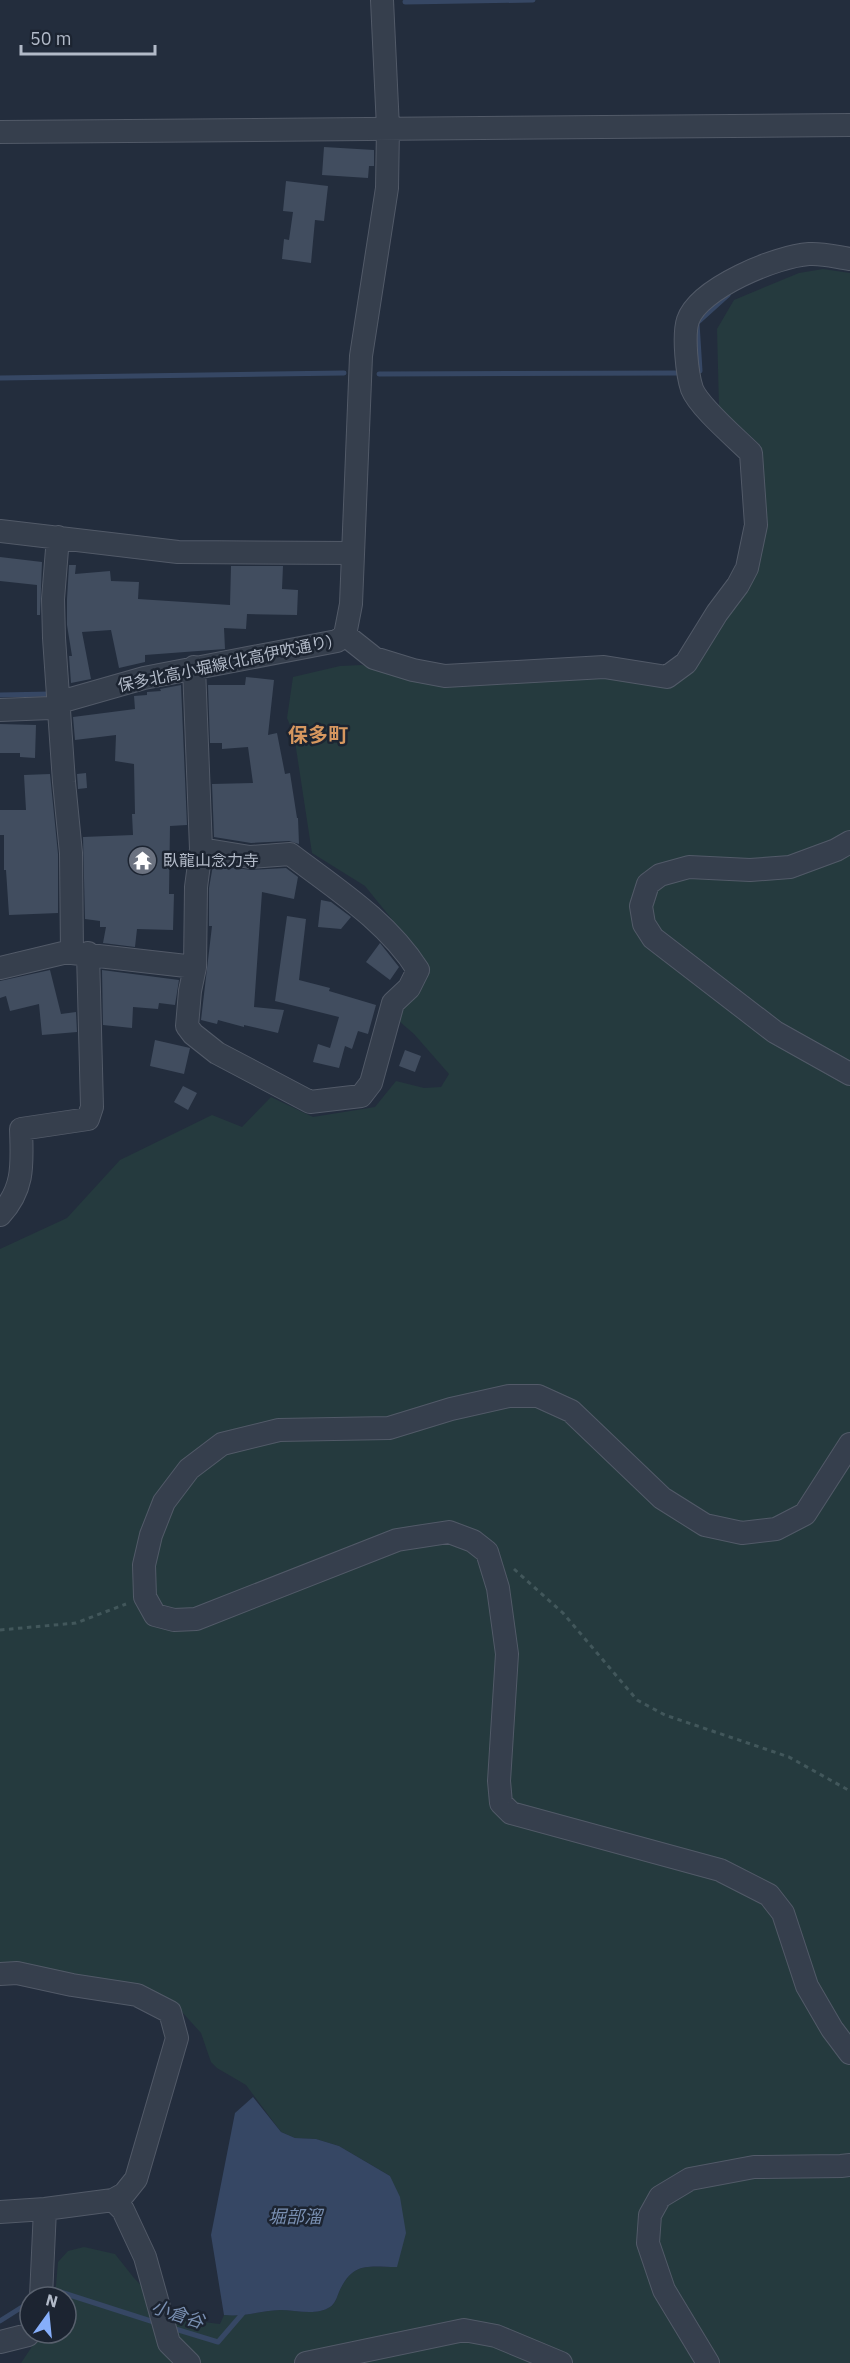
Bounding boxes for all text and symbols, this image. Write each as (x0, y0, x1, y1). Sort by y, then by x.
scale bar (21, 18, 154, 56)
text: 50 m (30, 27, 72, 50)
street label: 保多北高小堀線(北高伊吹通り) (116, 630, 334, 696)
district label: 保多町 (288, 721, 348, 748)
temple icon: 臥龍山念力寺 (126, 844, 158, 876)
place label: 臥龍山念力寺 (163, 850, 259, 870)
water label: 堀部溜 (268, 2205, 325, 2228)
north arrow (18, 2285, 78, 2345)
text: N (44, 2289, 60, 2312)
water label: 小倉谷 (149, 2295, 209, 2334)

